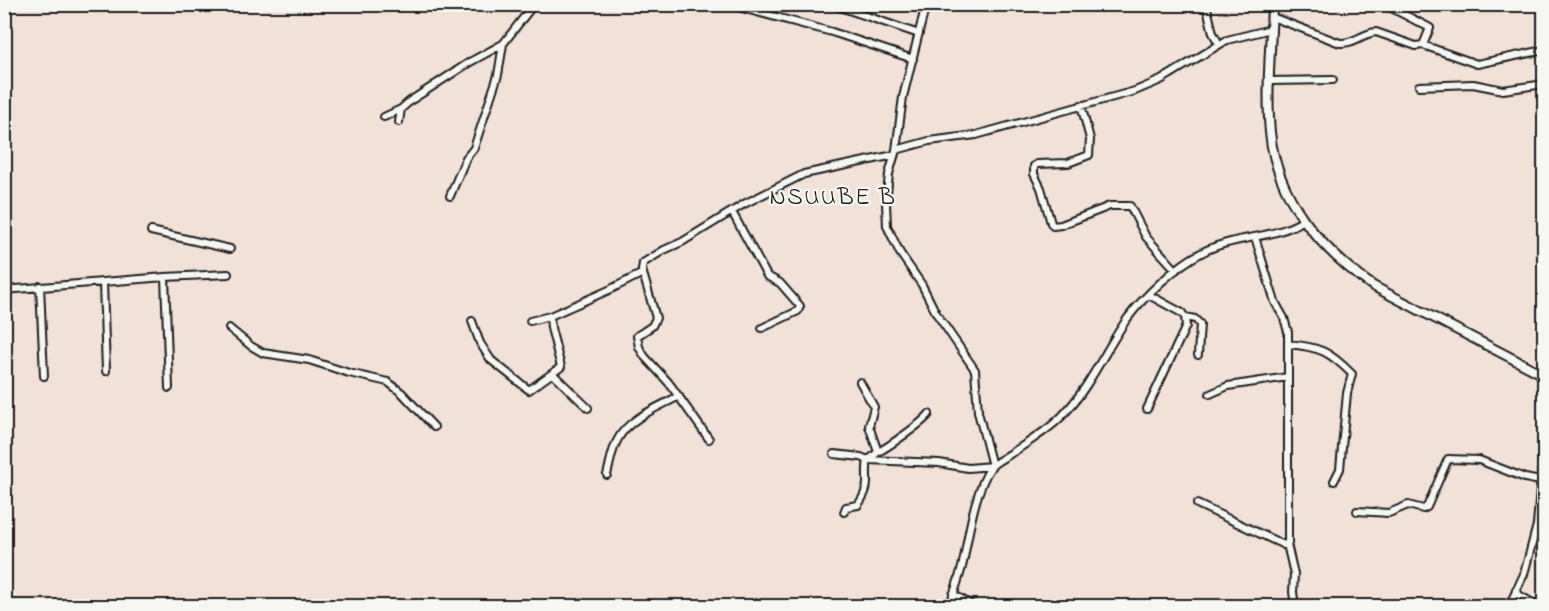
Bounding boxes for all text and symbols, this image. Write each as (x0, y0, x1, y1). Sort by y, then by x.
district label: NSUUBE B (770, 181, 896, 216)

